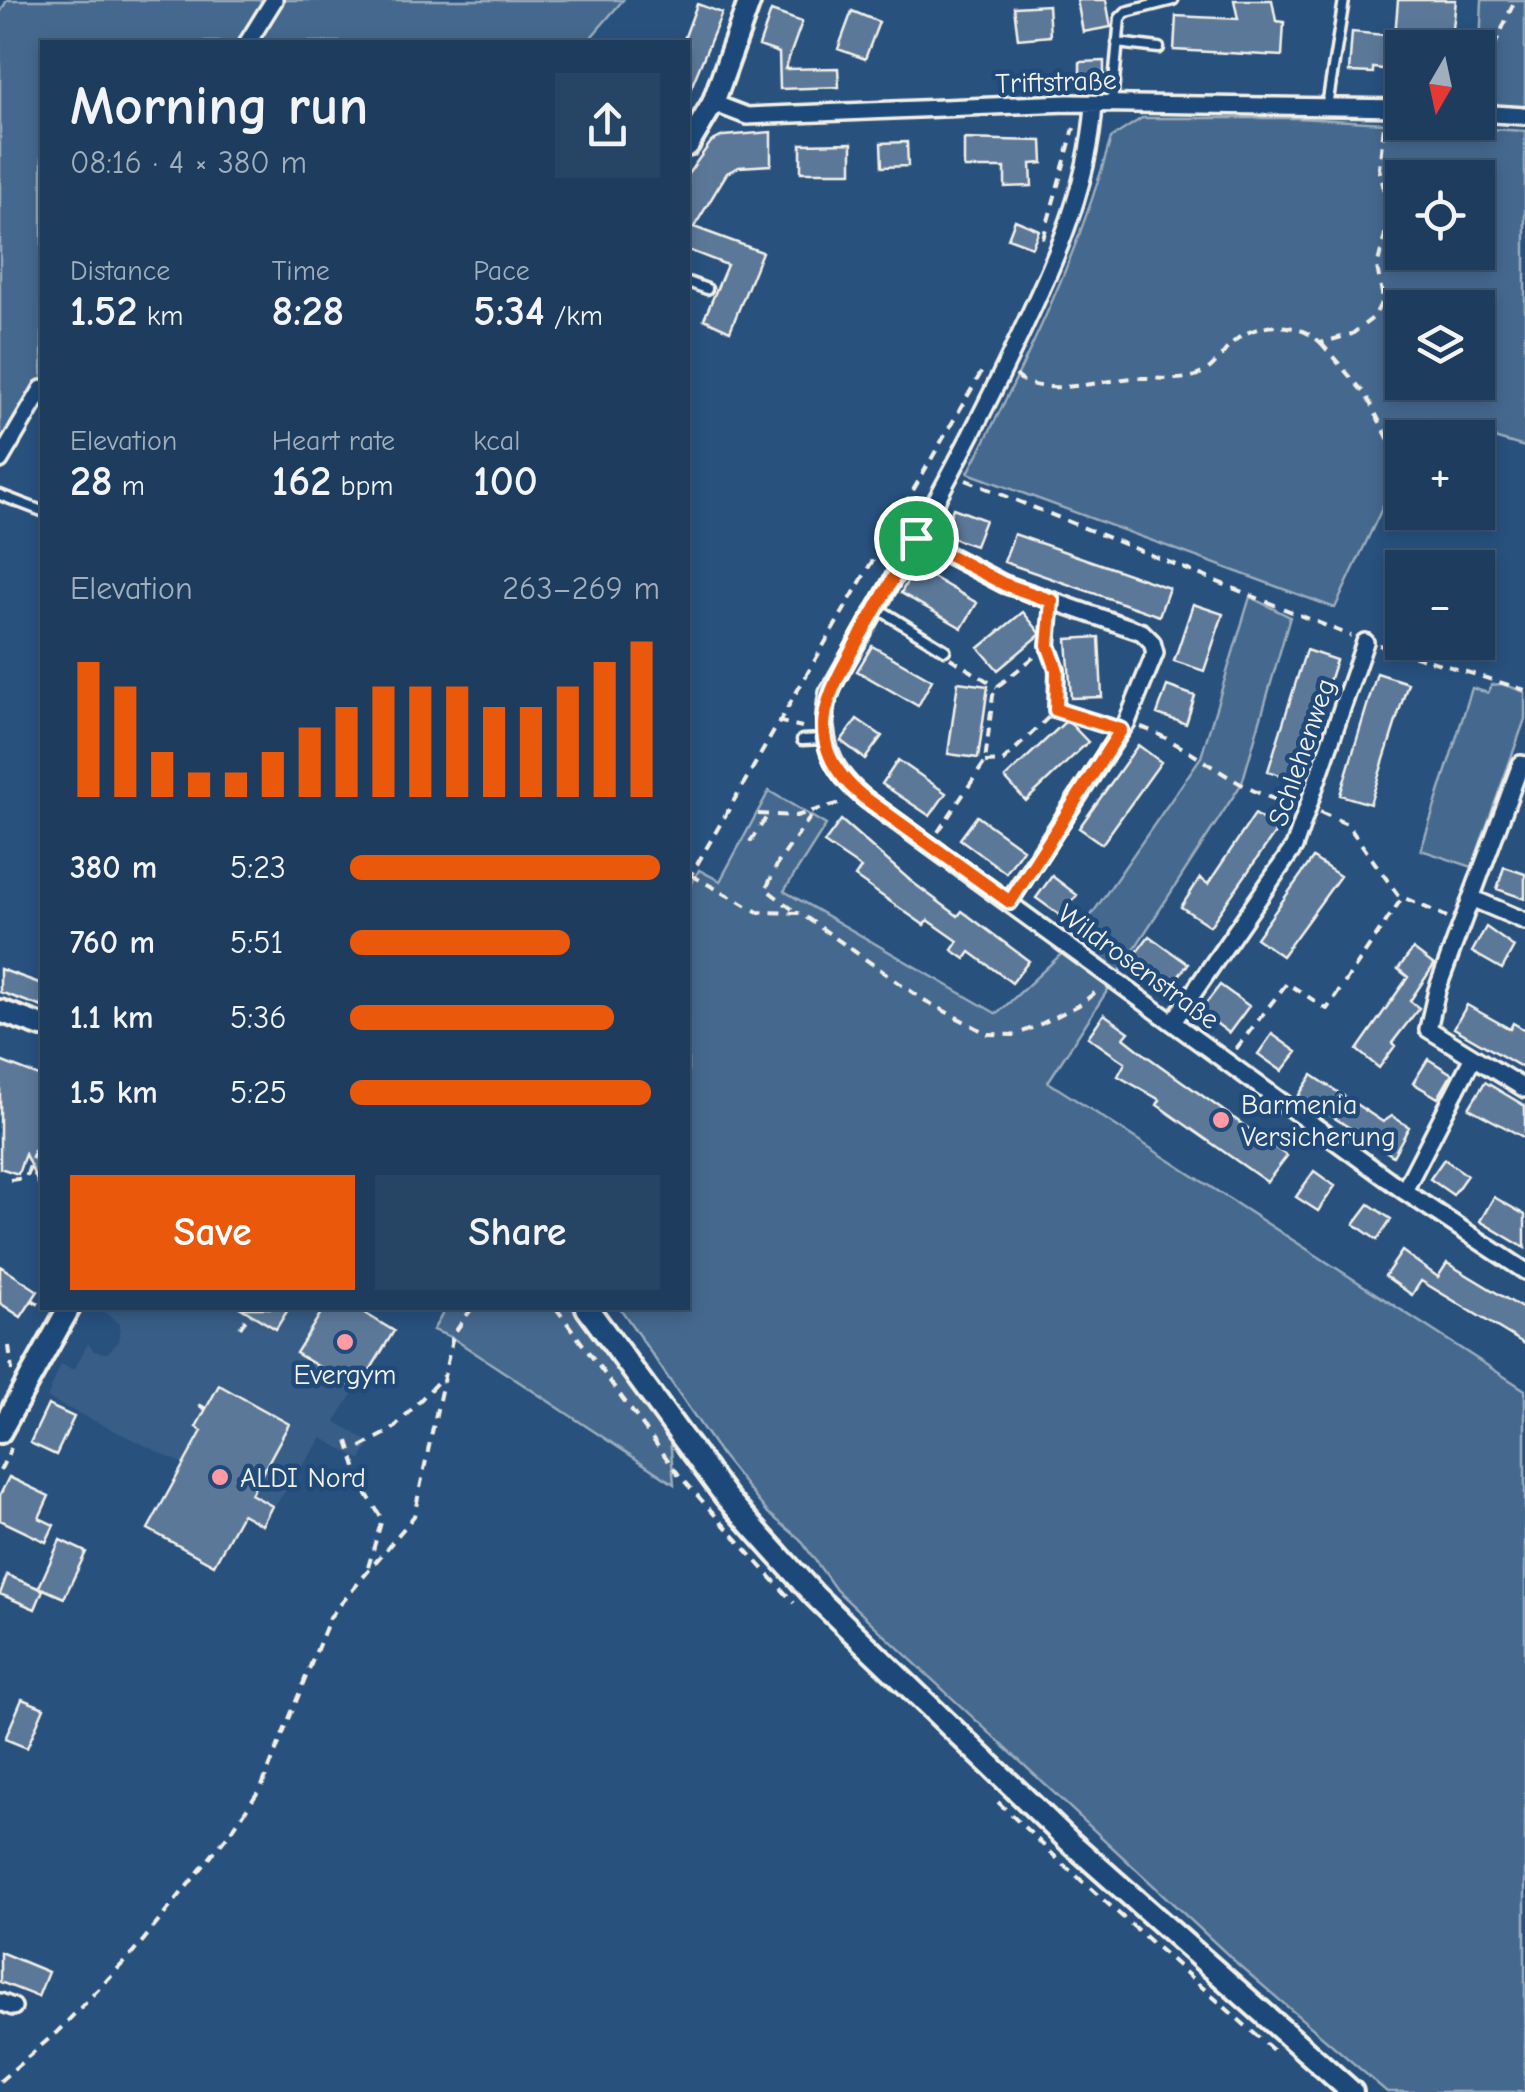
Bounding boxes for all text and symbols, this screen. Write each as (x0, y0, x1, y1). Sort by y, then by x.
north arrow (1385, 30, 1495, 140)
map controls (1385, 30, 1495, 660)
street label: Triftstraße (995, 64, 1117, 100)
button: share (555, 73, 660, 178)
text: Morning run (70, 74, 368, 138)
text: 08:16 · 4 × 380 m (70, 144, 307, 181)
button: locate (1385, 160, 1495, 270)
text: Distance (70, 255, 170, 287)
text: Time (272, 255, 330, 287)
text: Pace (473, 255, 530, 287)
text: 1.52 (70, 287, 137, 336)
text: 8:28 (272, 287, 344, 336)
text: 5:34 (473, 287, 545, 336)
button: layers (1385, 290, 1495, 400)
text: km (137, 300, 183, 332)
text: /km (545, 300, 603, 332)
button: + (1385, 420, 1495, 530)
text: Elevation (70, 425, 177, 457)
text: Heart rate (272, 425, 395, 457)
text: kcal (473, 425, 520, 457)
text: 28 (70, 457, 112, 506)
text: 162 (272, 457, 331, 506)
text: 100 (473, 457, 538, 506)
text: m (112, 470, 145, 502)
text: bpm (331, 470, 393, 502)
pin (874, 496, 959, 581)
icon: arrive (889, 511, 944, 566)
button: − (1385, 550, 1495, 660)
text: Elevation (70, 570, 193, 607)
text: 263–269 m (502, 570, 660, 607)
street label: Schlehenweg (1262, 674, 1342, 830)
text: 380 m (70, 849, 157, 886)
text: 5:23 (230, 849, 286, 886)
street label: Wildrosenstraße (1052, 898, 1225, 1036)
text: 760 m (70, 924, 155, 961)
text: 5:51 (230, 924, 283, 961)
text: 1.1 km (70, 999, 153, 1036)
text: 5:36 (230, 999, 287, 1036)
text: 1.5 km (70, 1074, 158, 1111)
text: 5:25 (230, 1074, 287, 1111)
place label: Barmenia Versicherung (1241, 1089, 1396, 1153)
marker: Barmenia Versicherung (1210, 1109, 1232, 1131)
button: Save (70, 1175, 355, 1290)
button: Share (375, 1175, 660, 1290)
marker: Evergym (334, 1331, 356, 1353)
place label: Evergym (294, 1359, 396, 1391)
place label: ALDI Nord (240, 1462, 366, 1494)
marker: ALDI Nord (209, 1466, 231, 1488)

